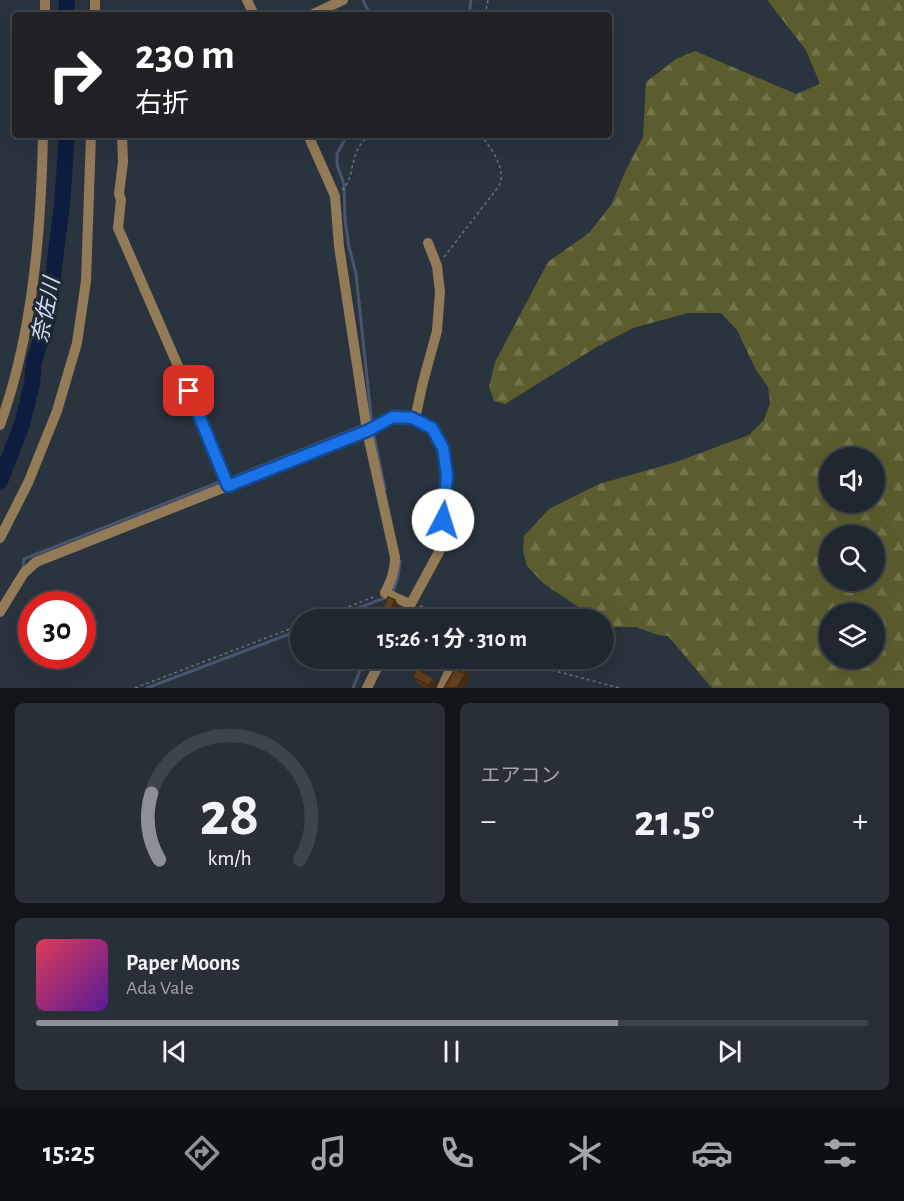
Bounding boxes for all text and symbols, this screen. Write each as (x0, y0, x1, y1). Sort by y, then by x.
text: 230 m (135, 34, 235, 76)
icon: right (36, 36, 114, 114)
text: 右折 (135, 90, 189, 117)
water label: 奈佐川 (28, 274, 63, 345)
pin (163, 365, 214, 416)
icon: arrive (172, 374, 205, 407)
map controls (819, 447, 885, 669)
button: sound (819, 447, 885, 513)
position arrow (411, 488, 475, 552)
button: search (819, 525, 885, 591)
speed limit sign: 30 (18, 591, 96, 669)
button: layers (819, 603, 885, 669)
text: 15:26 · 1 分 · 310 m (377, 628, 527, 650)
text: エアコン (481, 766, 561, 786)
text: 28 (200, 784, 260, 846)
text: 21.5° (634, 799, 714, 844)
text: − (481, 805, 496, 838)
text: + (852, 805, 868, 838)
text: km/h (208, 848, 252, 869)
text: Paper Moons (126, 952, 240, 974)
text: Ada Vale (126, 978, 194, 998)
icon: previous (158, 1035, 191, 1068)
icon: pause (435, 1035, 468, 1068)
icon: next (713, 1035, 746, 1068)
icon: directions (181, 1132, 223, 1174)
icon: music (308, 1132, 350, 1174)
icon: phone (436, 1132, 478, 1174)
icon: climate (564, 1132, 606, 1174)
icon: car (691, 1132, 733, 1174)
icon: filters (819, 1132, 861, 1174)
text: 15:25 (43, 1139, 95, 1166)

